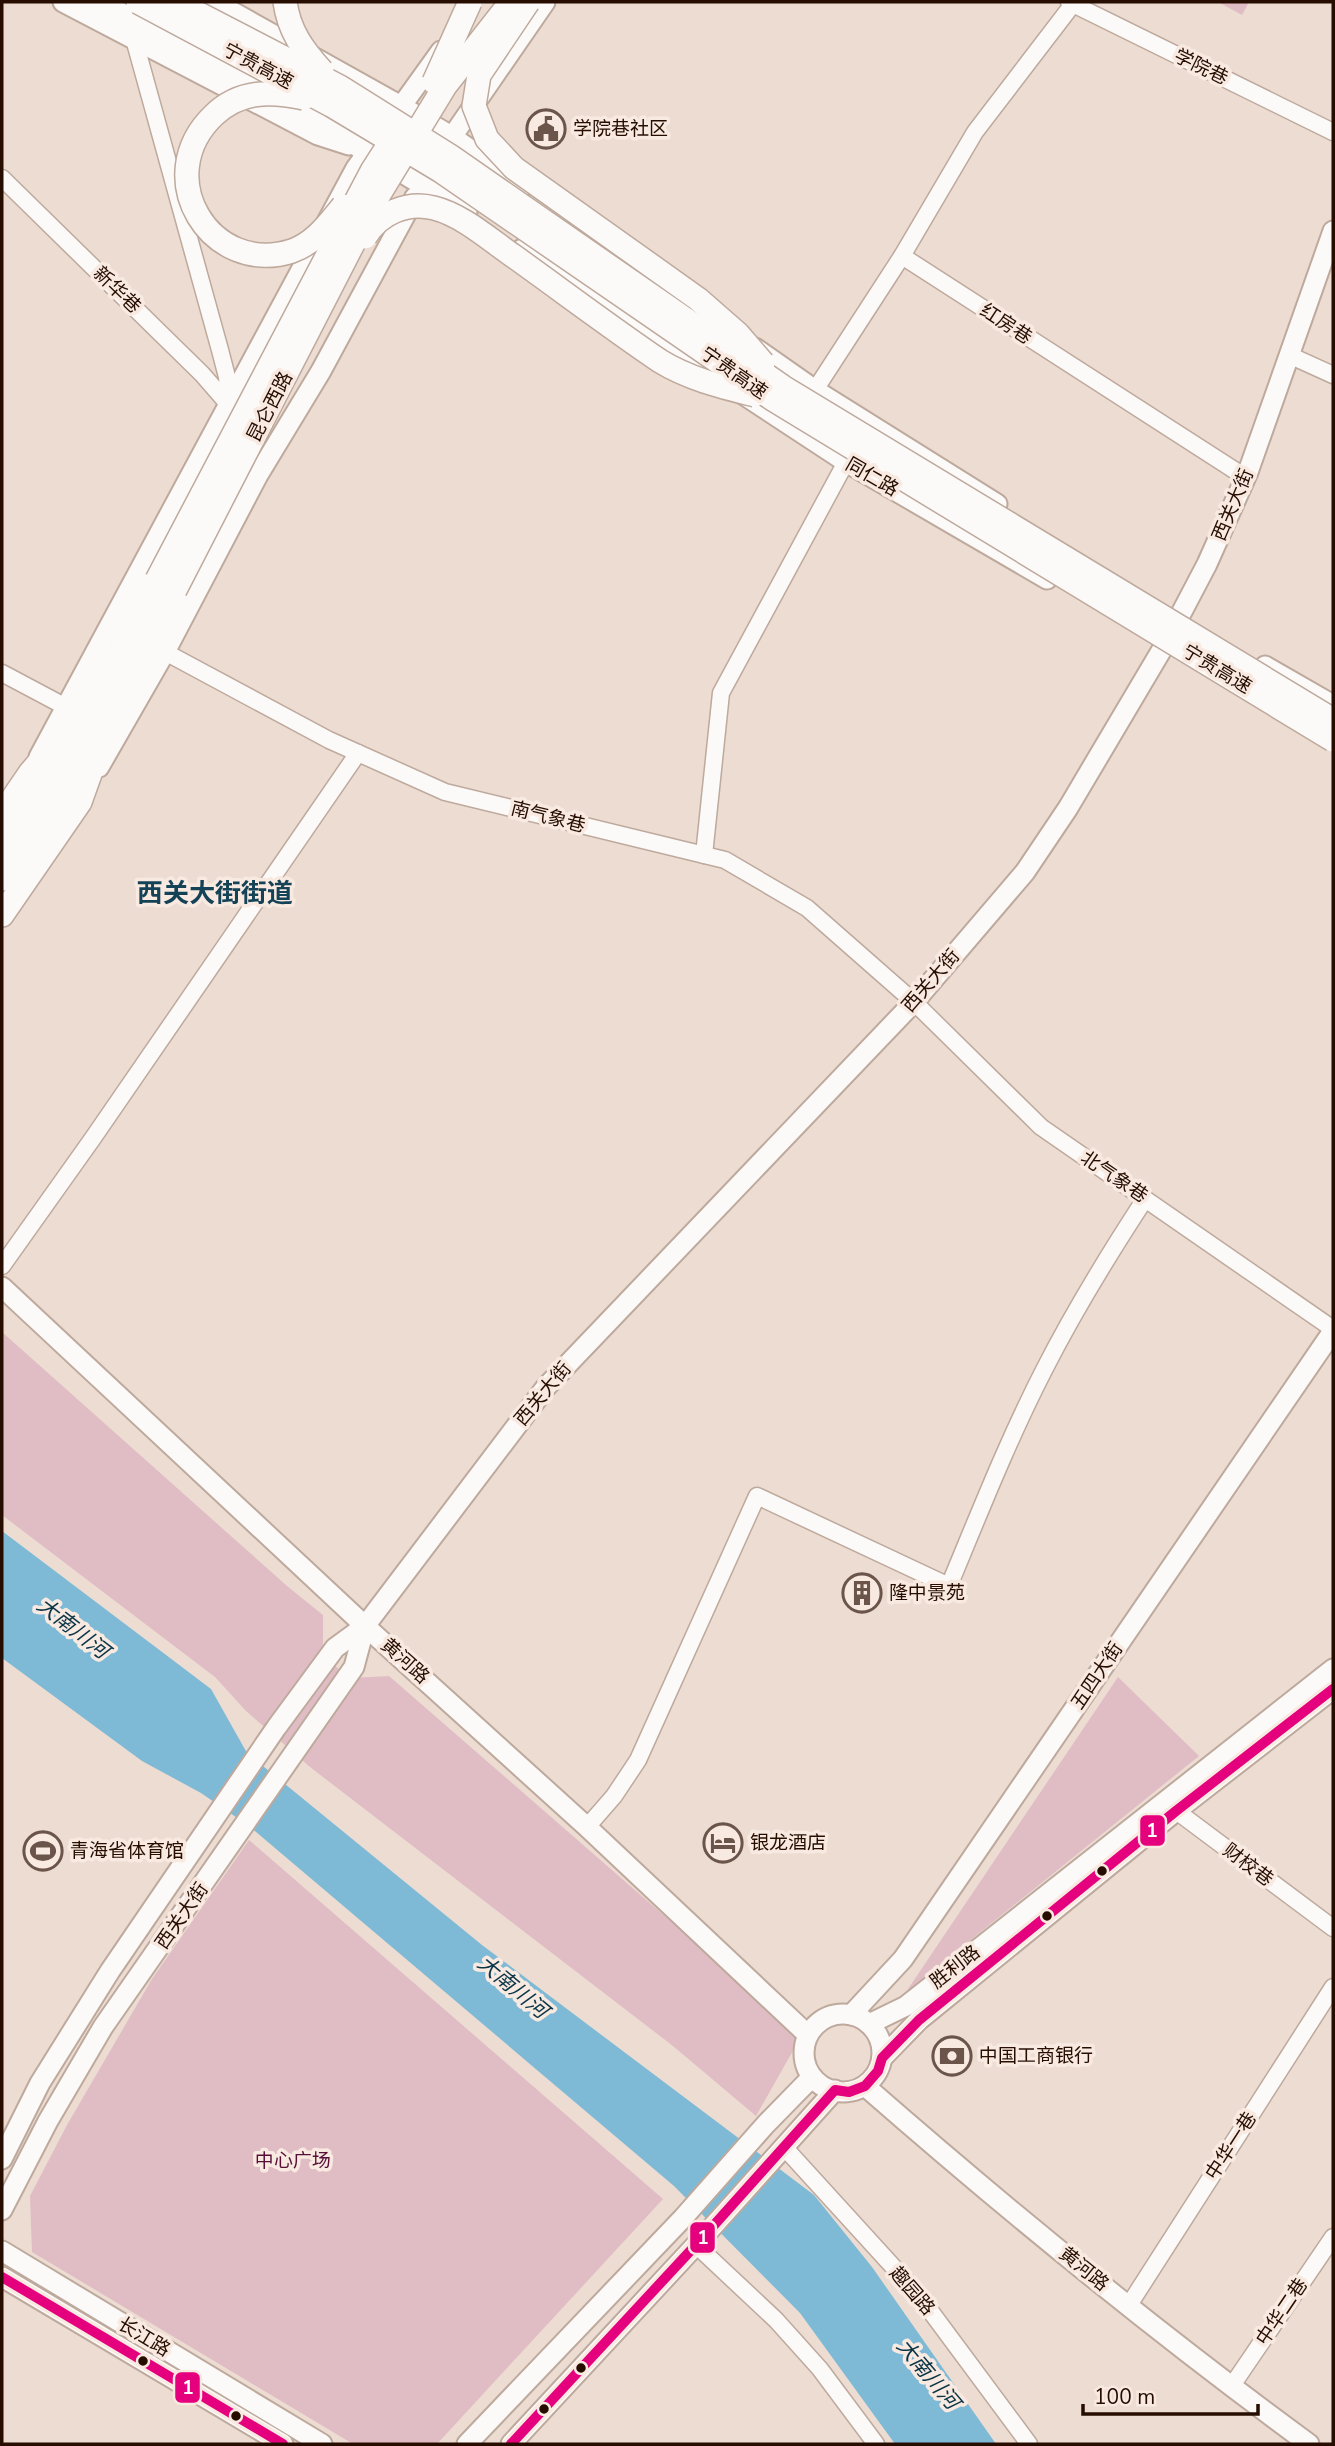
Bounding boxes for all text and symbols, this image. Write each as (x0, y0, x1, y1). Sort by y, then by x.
street label: 宁贵高速 (218, 37, 298, 95)
street label: 学院巷 (1170, 43, 1232, 91)
public building icon: 学院巷社区 (525, 108, 567, 150)
place label: 学院巷社区 (573, 116, 668, 142)
street label: 新华巷 (87, 261, 147, 319)
street label: 红房巷 (975, 298, 1037, 350)
street label: 宁贵高速 (695, 341, 773, 405)
street label: 昆仑西路 (241, 367, 299, 447)
street label: 同仁路 (841, 451, 903, 503)
street label: 西关大街 (1206, 465, 1260, 545)
street label: 宁贵高速 (1178, 638, 1256, 700)
street label: 南气象巷 (508, 795, 588, 839)
district label: 西关大街街道 (137, 876, 293, 911)
street label: 西关大街 (896, 944, 966, 1018)
street label: 北气象巷 (1075, 1145, 1153, 1209)
street label: 西关大街 (509, 1357, 577, 1431)
building icon: 隆中景苑 (841, 1572, 883, 1614)
place label: 隆中景苑 (889, 1580, 965, 1606)
water label: 大南川河 (31, 1591, 118, 1667)
street label: 黄河路 (375, 1632, 435, 1690)
street label: 五四大街 (1065, 1637, 1129, 1715)
line badge: 1 (1139, 1814, 1166, 1847)
text: 1 (1146, 1818, 1158, 1844)
hotel icon: 银龙酒店 (702, 1822, 744, 1864)
sports icon: 青海省体育馆 (22, 1830, 64, 1872)
place label: 银龙酒店 (750, 1830, 826, 1856)
street label: 财校巷 (1217, 1837, 1279, 1893)
place label: 青海省体育馆 (70, 1838, 184, 1864)
unlabelled marker (1095, 1864, 1109, 1878)
street label: 西关大街 (150, 1877, 214, 1955)
unlabelled marker (1040, 1909, 1054, 1923)
street label: 胜利路 (925, 1939, 985, 1995)
water label: 大南川河 (472, 1949, 557, 2027)
bank icon: 中国工商银行 (931, 2035, 973, 2077)
place label: 中国工商银行 (979, 2043, 1093, 2069)
street label: 中华一巷 (1199, 2107, 1263, 2185)
park label: 中心广场 (255, 2148, 331, 2174)
line badge: 1 (689, 2221, 716, 2254)
text: 1 (697, 2225, 709, 2251)
street label: 黄河路 (1054, 2241, 1114, 2297)
street label: 趣园路 (883, 2261, 941, 2321)
street label: 中华二巷 (1250, 2273, 1314, 2351)
street label: 长江路 (113, 2311, 175, 2363)
water label: 大南川河 (890, 2333, 968, 2418)
unlabelled marker (136, 2354, 150, 2368)
unlabelled marker (574, 2361, 588, 2375)
line badge: 1 (174, 2371, 201, 2404)
scale bar (1083, 2372, 1258, 2416)
text: 1 (182, 2375, 194, 2401)
text: 100 m (1094, 2383, 1155, 2411)
unlabelled marker (537, 2402, 551, 2416)
unlabelled marker (229, 2409, 243, 2423)

